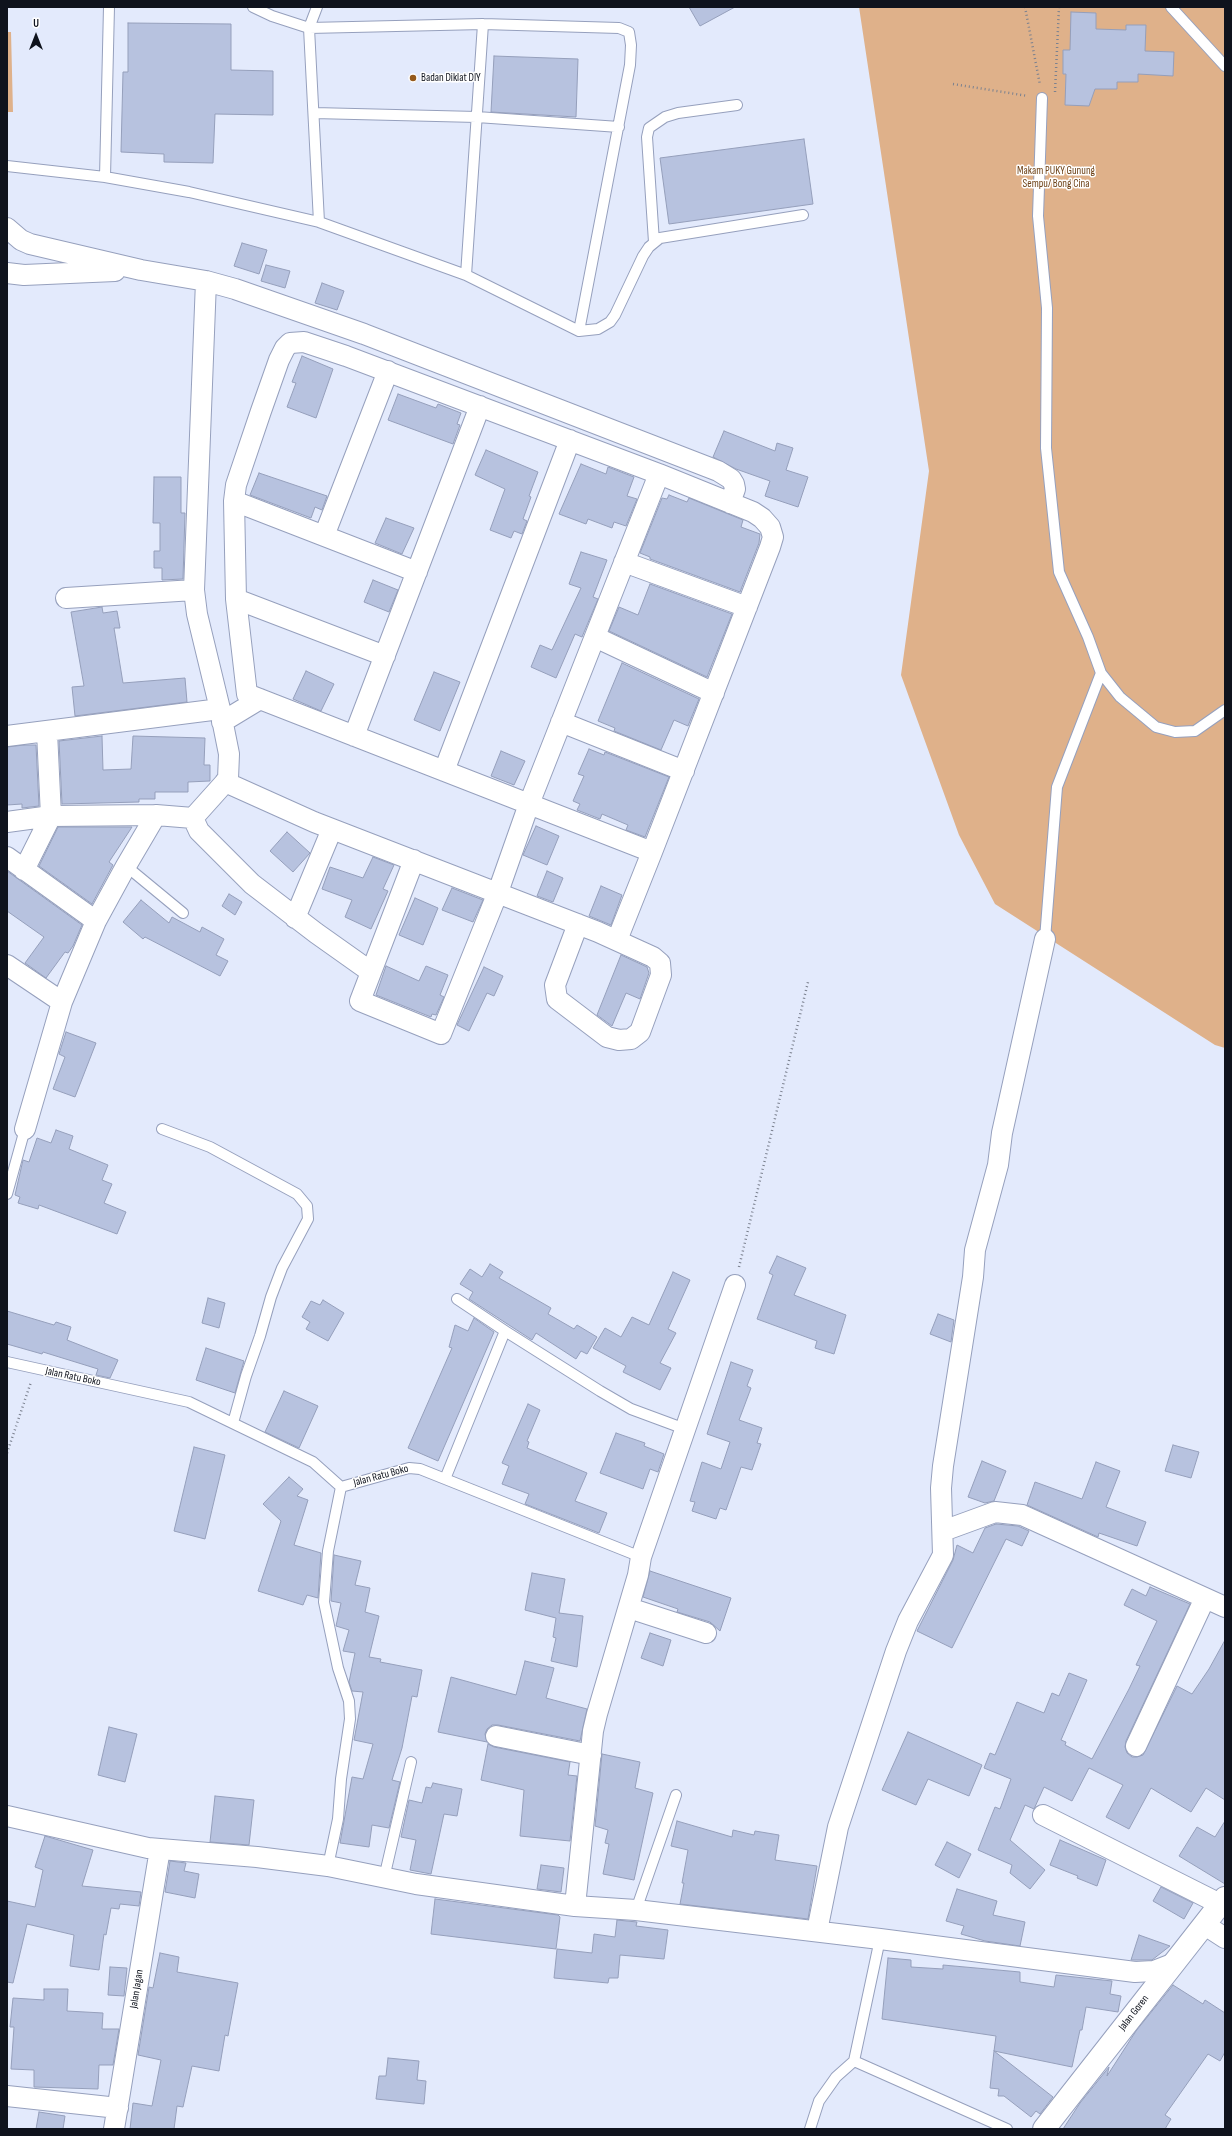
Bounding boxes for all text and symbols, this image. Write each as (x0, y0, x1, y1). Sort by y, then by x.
north arrow (16, 16, 56, 56)
text: U (33, 17, 39, 30)
place label: Badan Diklat DIY (421, 71, 481, 85)
marker: Badan Diklat DIY (408, 73, 418, 83)
park label: Makam PUKY Gunung Sempu/ Bong Cina (1017, 164, 1095, 190)
street label: Jalan Ratu Boko (44, 1365, 102, 1389)
street label: Jalan Ratu Boko (352, 1462, 410, 1490)
street label: Jalan Jagan (127, 1969, 147, 2009)
street label: Jalan Goren (1116, 1993, 1152, 2033)

